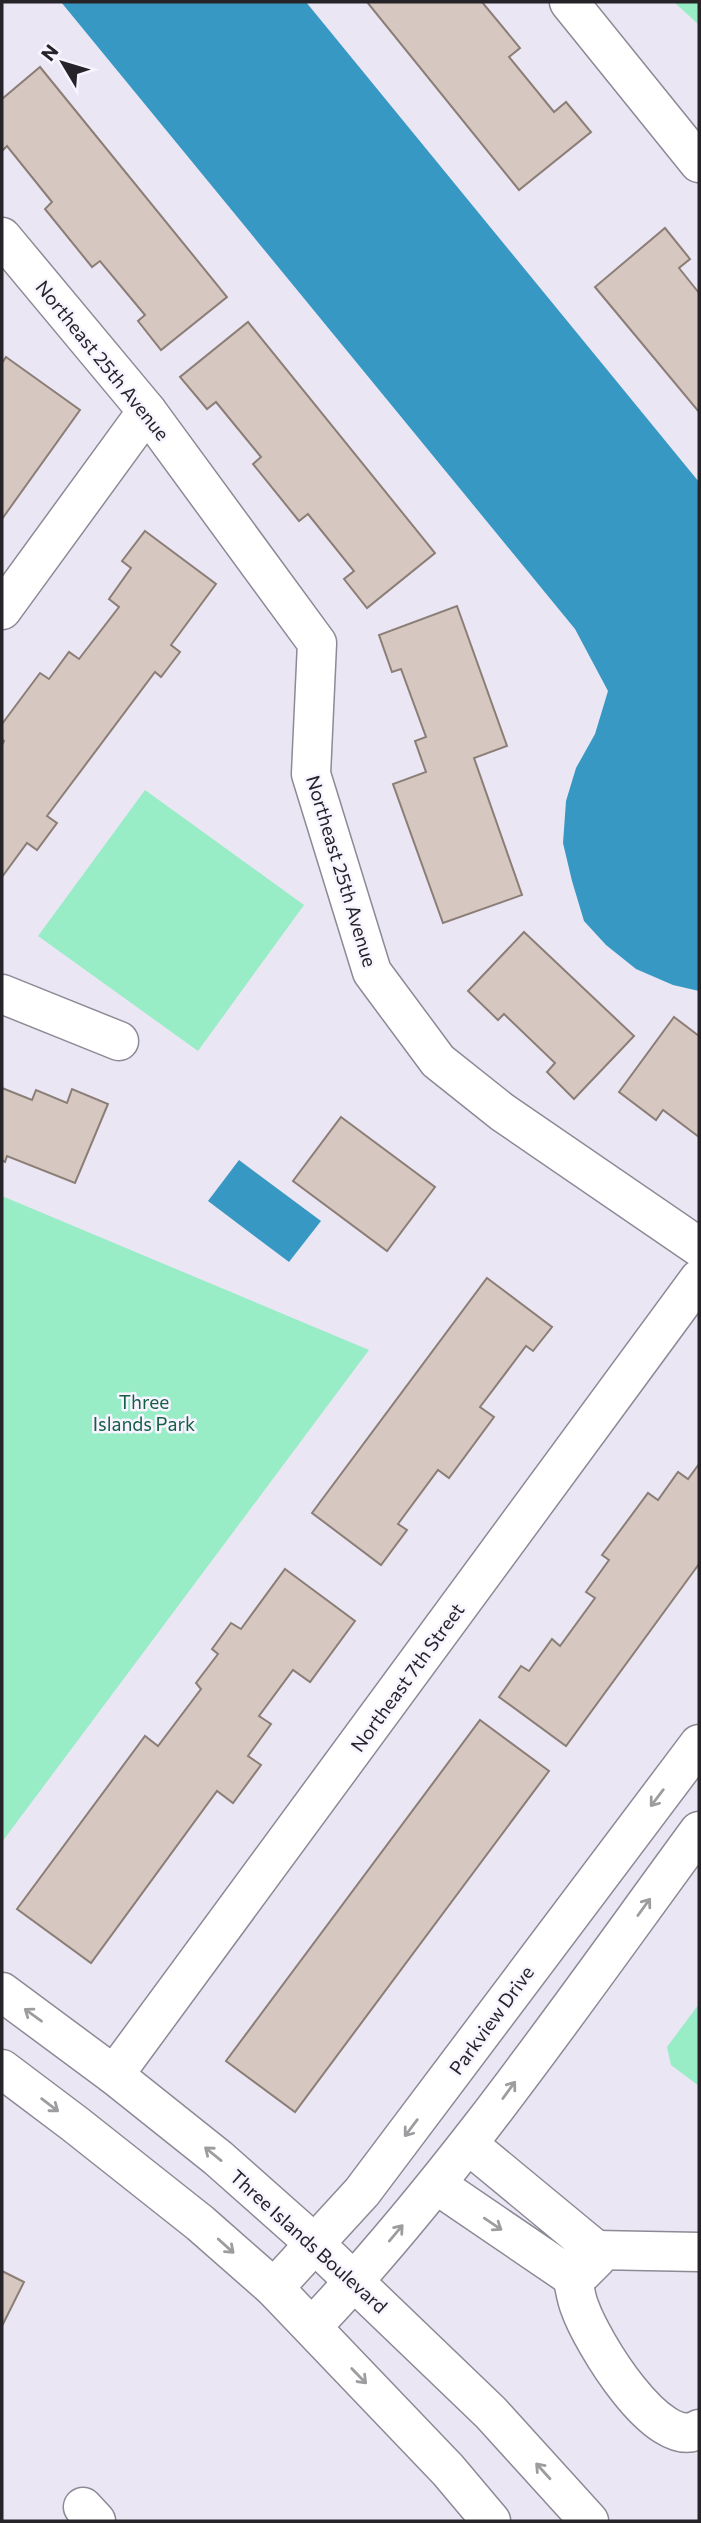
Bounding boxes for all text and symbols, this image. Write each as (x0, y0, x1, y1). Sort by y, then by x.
north arrow (28, 28, 98, 98)
text: N (36, 40, 63, 65)
street label: Northeast 25th Avenue (31, 275, 175, 445)
street label: Northeast 25th Avenue (302, 772, 382, 970)
park label: Three Islands Park (93, 1390, 195, 1435)
street label: Northeast 7th Street (345, 1598, 469, 1756)
one-way arrow (650, 1788, 665, 1807)
one-way arrow (637, 1898, 651, 1917)
street label: Parkview Drive (444, 1961, 538, 2079)
one-way arrow (24, 2008, 43, 2022)
one-way arrow (502, 2081, 516, 2100)
one-way arrow (40, 2097, 59, 2112)
one-way arrow (404, 2118, 419, 2136)
one-way arrow (204, 2146, 222, 2162)
street label: Three Islands Boulevard (226, 2164, 392, 2318)
one-way arrow (483, 2216, 502, 2231)
one-way arrow (388, 2224, 404, 2242)
one-way arrow (217, 2238, 235, 2254)
one-way arrow (350, 2367, 367, 2384)
one-way arrow (535, 2462, 551, 2480)

